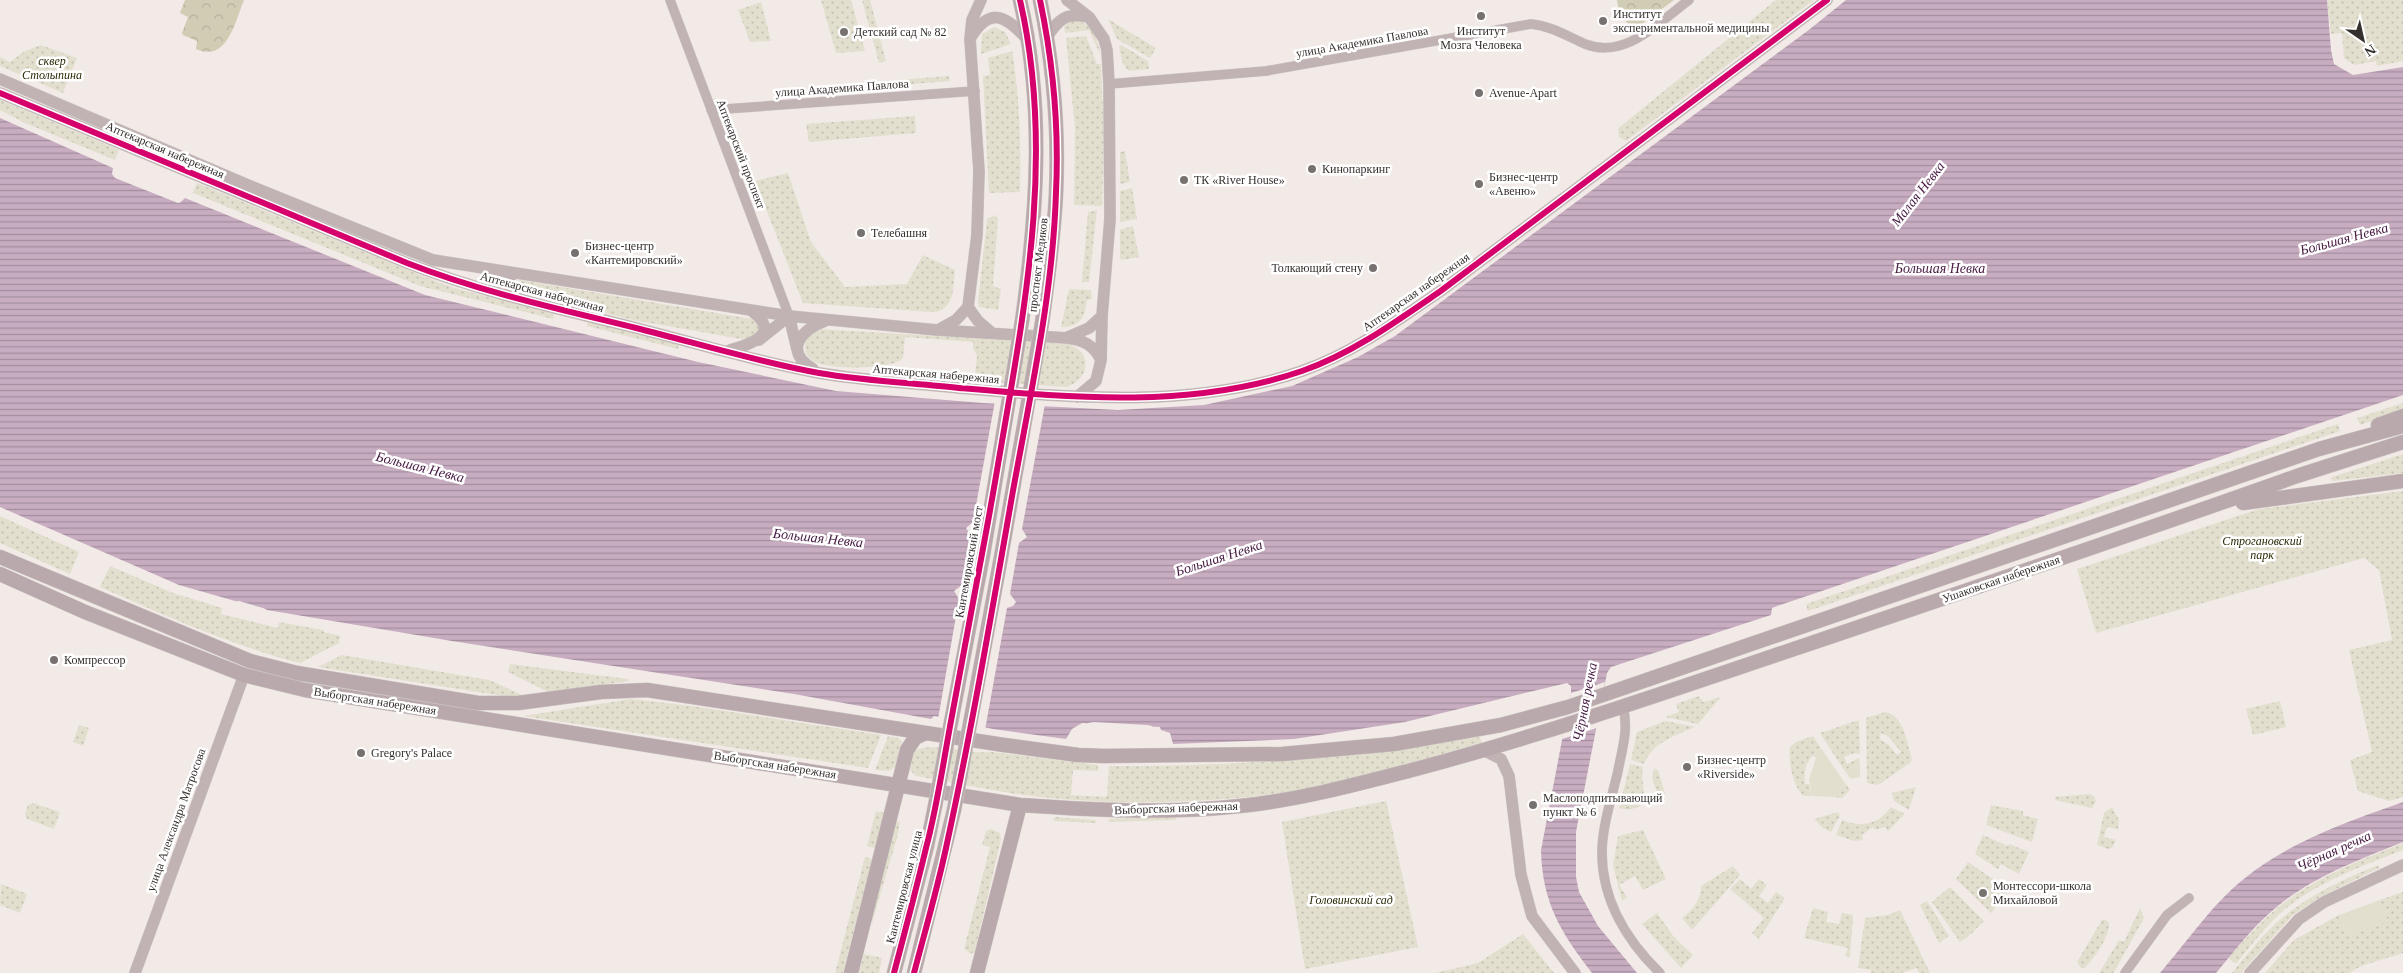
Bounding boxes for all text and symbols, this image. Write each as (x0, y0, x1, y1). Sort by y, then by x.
place label: Институт экспериментальной медицины (1613, 7, 1769, 35)
marker: Институт Мозга Человека (1475, 10, 1487, 22)
marker: Институт экспериментальной медицины (1597, 15, 1609, 27)
north arrow (2338, 15, 2388, 65)
street label: улица Академика Павлова (1295, 23, 1430, 61)
place label: Институт Мозга Человека (1440, 24, 1522, 52)
place label: Детский сад № 82 (854, 25, 946, 39)
marker: Детский сад № 82 (838, 26, 850, 38)
text: N (2362, 41, 2378, 59)
park label: сквер Столыпина (22, 54, 82, 82)
street label: улица Академика Павлова (775, 76, 910, 100)
place label: Avenue-Apart (1489, 86, 1557, 100)
marker: Avenue-Apart (1473, 87, 1485, 99)
street label: Аптекарский проспект (714, 97, 769, 212)
street label: Аптекарская набережная (104, 119, 227, 182)
water label: Малая Невка (1888, 159, 1948, 230)
place label: Кинопаркинг (1322, 162, 1390, 176)
marker: Кинопаркинг (1306, 163, 1318, 175)
place label: Бизнес-центр «Авеню» (1489, 170, 1558, 198)
place label: ТК «River House» (1194, 173, 1285, 187)
marker: ТК «River House» (1178, 174, 1190, 186)
marker: Бизнес-центр «Авеню» (1473, 178, 1485, 190)
street label: проспект Медиков (1025, 217, 1051, 313)
water label: Большая Невка (2297, 220, 2390, 258)
place label: Телебашня (871, 226, 928, 240)
marker: Телебашня (855, 227, 867, 239)
place label: Бизнес-центр «Кантемировский» (585, 239, 683, 267)
marker: Бизнес-центр «Кантемировский» (569, 247, 581, 259)
street label: Аптекарская набережная (1360, 249, 1473, 334)
place label: Толкающий стену (1271, 261, 1363, 275)
water label: Большая Невка (1894, 261, 1985, 276)
marker: Толкающий стену (1367, 262, 1379, 274)
street label: Аптекарская набережная (479, 269, 606, 315)
street label: Аптекарская набережная (872, 361, 1001, 387)
water label: Большая Невка (373, 449, 466, 485)
street label: Кантемировский мост (952, 504, 986, 619)
water label: Большая Невка (771, 526, 864, 550)
park label: Строгановский парк (2222, 534, 2302, 562)
water label: Большая Невка (1173, 537, 1264, 579)
street label: Ушаковская набережная (1940, 552, 2062, 606)
place label: Компрессор (64, 653, 125, 667)
marker: Компрессор (48, 654, 60, 666)
water label: Чёрная речка (1570, 661, 1600, 743)
street label: Выборгская набережная (313, 684, 438, 718)
street label: улица Александра Матросова (144, 746, 209, 894)
place label: Gregory's Palace (371, 746, 452, 760)
marker: Gregory's Palace (355, 747, 367, 759)
street label: Выборгская набережная (713, 748, 838, 782)
place label: Бизнес-центр «Riverside» (1697, 753, 1766, 781)
marker: Бизнес-центр «Riverside» (1681, 761, 1693, 773)
place label: Маслоподпитывающий пункт № 6 (1543, 791, 1663, 819)
street label: Выборгская набережная (1114, 799, 1239, 817)
marker: Маслоподпитывающий пункт № 6 (1527, 799, 1539, 811)
street label: Кантемировская улица (883, 828, 925, 945)
water label: Чёрная речка (2295, 828, 2373, 874)
place label: Монтессори-школа Михайловой (1993, 879, 2092, 907)
marker: Монтессори-школа Михайловой (1977, 887, 1989, 899)
park label: Головинский сад (1308, 893, 1393, 907)

